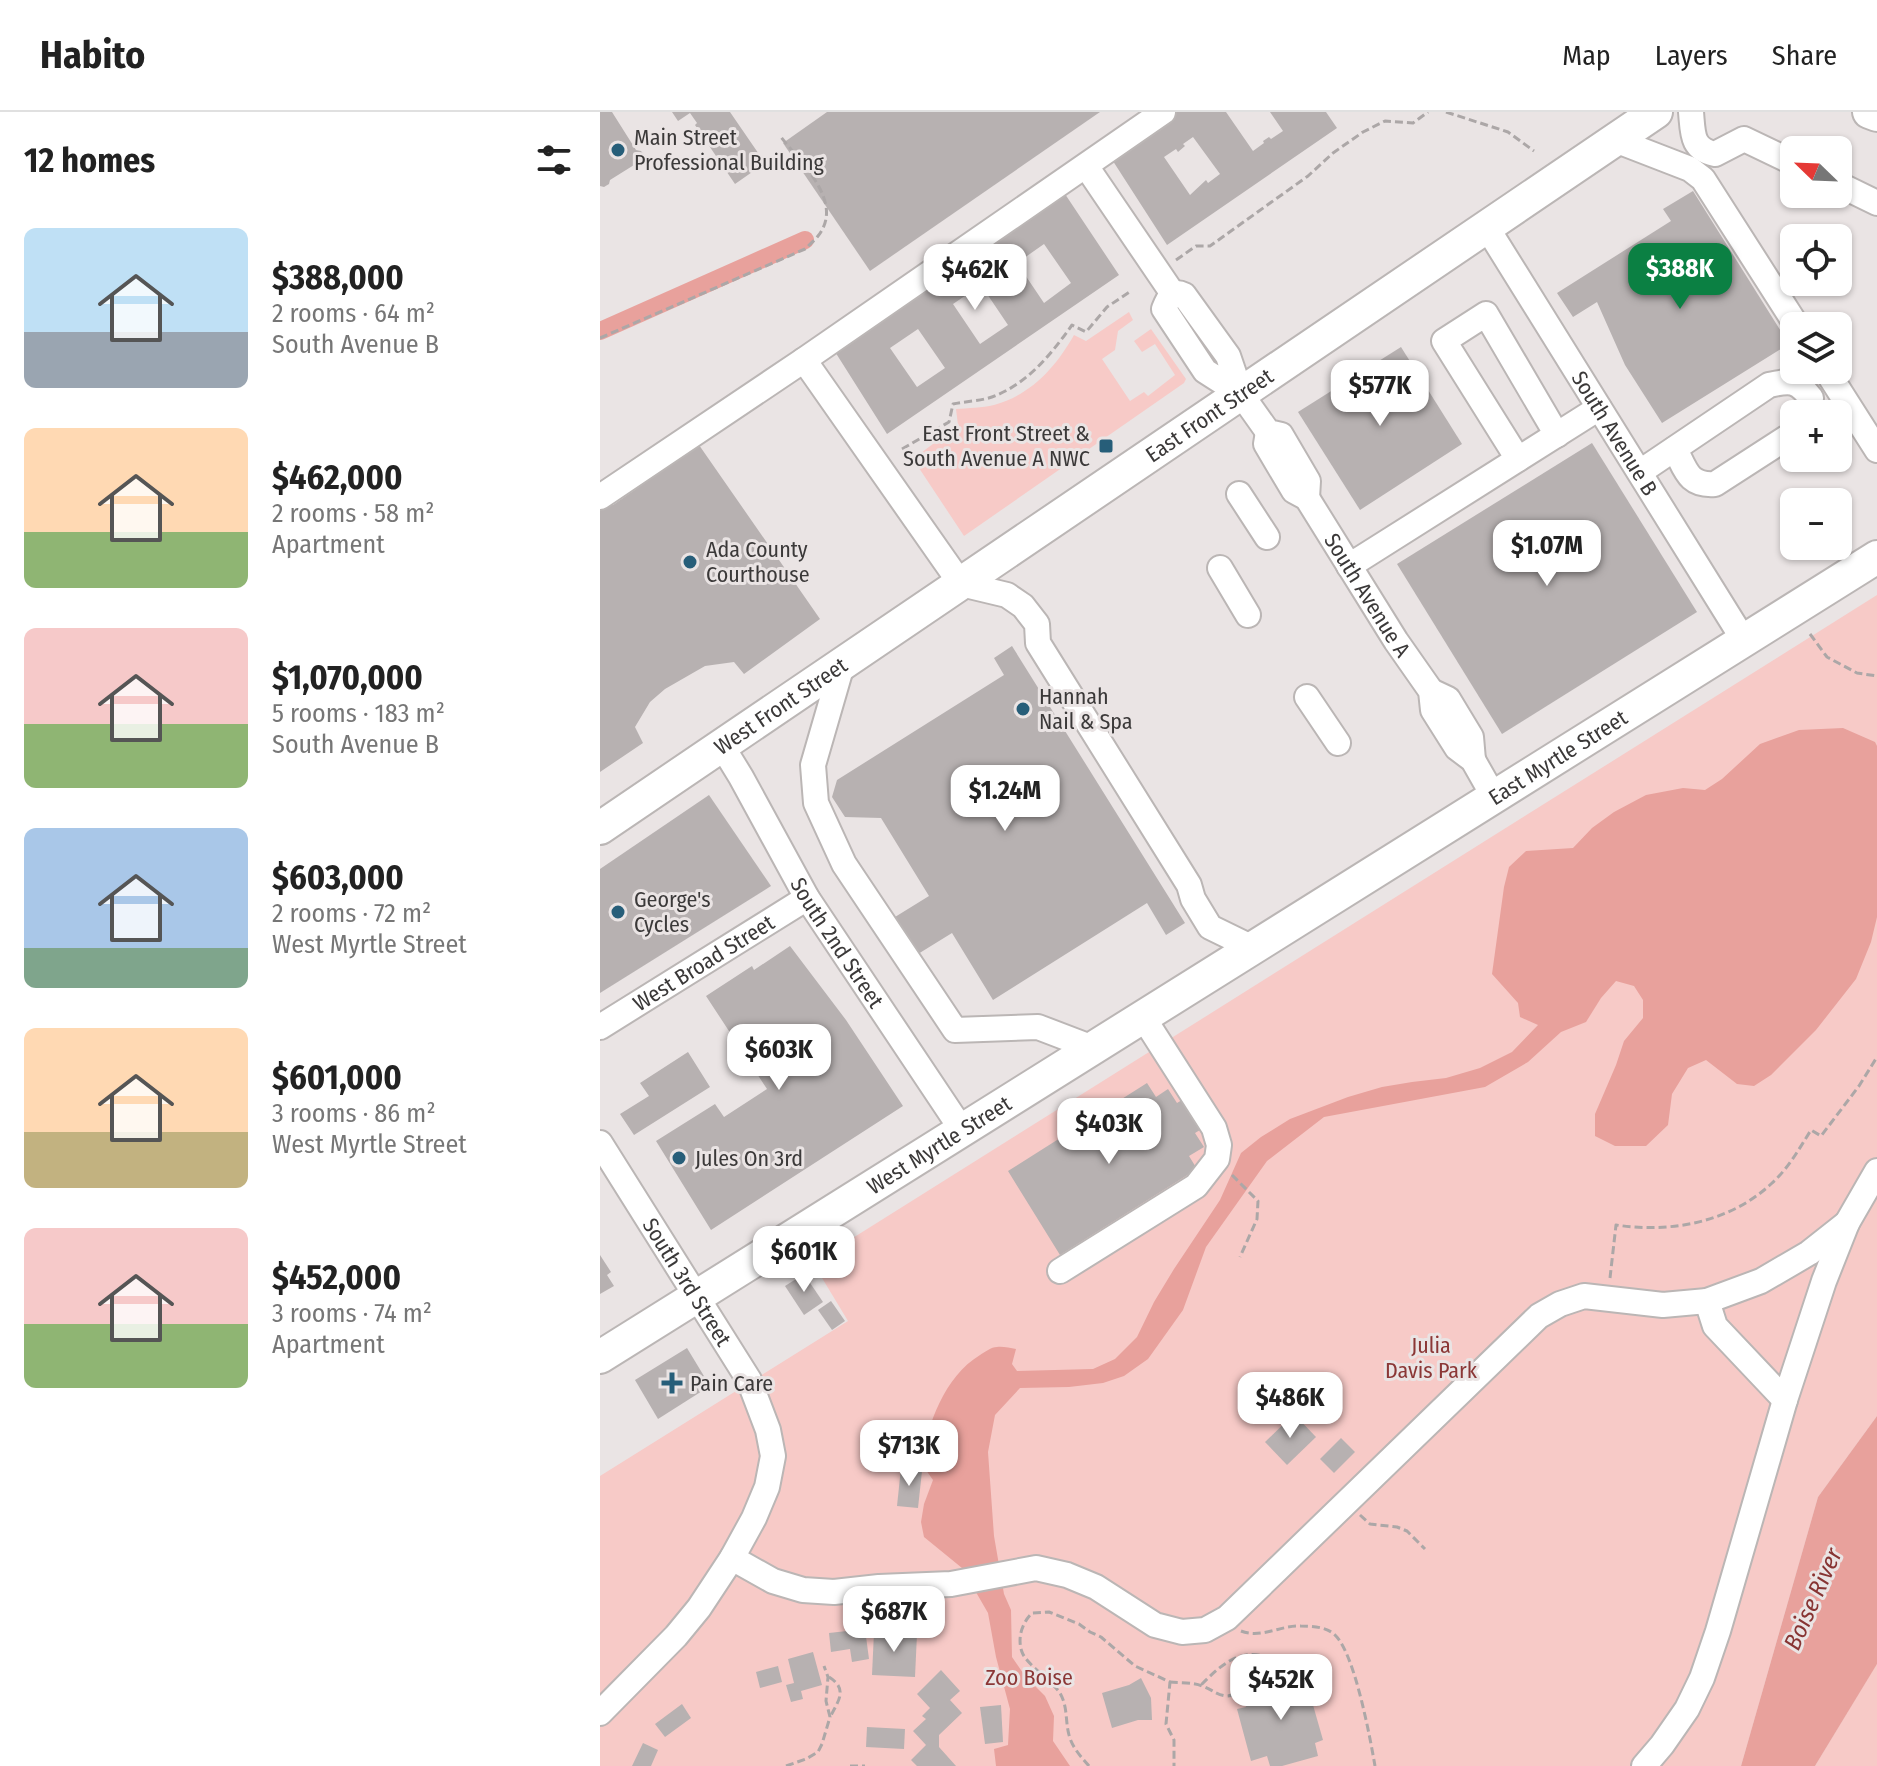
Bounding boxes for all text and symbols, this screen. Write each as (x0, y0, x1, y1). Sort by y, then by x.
text: Habito (40, 32, 145, 78)
text: Map (1562, 39, 1611, 72)
text: Layers (1655, 39, 1728, 72)
text: Share (1772, 39, 1837, 72)
place label: Main Street Professional Building (634, 124, 825, 176)
north arrow (1780, 136, 1852, 208)
map controls (1780, 136, 1852, 560)
icon: filters (532, 138, 576, 182)
text: 12 homes (24, 140, 155, 181)
marker: Main Street Professional Building (609, 141, 627, 159)
button: locate (1780, 224, 1852, 296)
pin: $388K (1624, 243, 1736, 311)
pin: $462K (919, 244, 1031, 312)
text: $388K (1646, 253, 1714, 284)
text: $462K (942, 254, 1008, 285)
text: $388,000 (272, 257, 404, 298)
icon: home (88, 260, 184, 356)
text: 2 rooms · 64 m² (272, 298, 435, 329)
button: layers (1780, 312, 1852, 384)
text: South Avenue B (272, 329, 439, 360)
pin: $577K (1324, 360, 1436, 428)
street label: East Front Street (1140, 362, 1279, 468)
street label: South Avenue B (1566, 366, 1664, 500)
text: $577K (1349, 370, 1411, 401)
button: + (1780, 400, 1852, 472)
place label: East Front Street & South Avenue A NWC (903, 420, 1090, 472)
marker: East Front Street & South Avenue A NWC (1097, 437, 1115, 455)
text: $462,000 (272, 457, 403, 498)
icon: home (88, 460, 184, 556)
button: − (1780, 488, 1852, 560)
text: 2 rooms · 58 m² (272, 498, 434, 529)
pin: $1.07M (1482, 520, 1612, 588)
street label: South Avenue A (1319, 528, 1417, 663)
text: Apartment (272, 529, 385, 560)
text: $1.07M (1511, 530, 1583, 561)
place label: Ada County Courthouse (706, 536, 810, 588)
marker: Ada County Courthouse (681, 553, 699, 571)
street label: West Front Street (709, 651, 853, 760)
text: $1,070,000 (272, 657, 423, 698)
icon: home (88, 660, 184, 756)
place label: Hannah Nail & Spa (1039, 683, 1133, 735)
text: 5 rooms · 183 m² (272, 698, 445, 729)
marker: Hannah Nail & Spa (1014, 700, 1032, 718)
street label: East Myrtle Street (1483, 703, 1633, 811)
text: South Avenue B (272, 729, 439, 760)
pin: $1.24M (940, 765, 1070, 833)
text: $1.24M (969, 775, 1041, 806)
text: $603,000 (272, 857, 404, 898)
icon: home (88, 860, 184, 956)
street label: South 2nd Street (785, 873, 890, 1013)
place label: George's Cycles (634, 886, 711, 938)
text: 2 rooms · 72 m² (272, 898, 431, 929)
marker: George's Cycles (609, 903, 627, 921)
street label: West Broad Street (628, 908, 780, 1017)
text: West Myrtle Street (272, 929, 467, 960)
pin: $603K (723, 1024, 835, 1092)
text: $603K (745, 1034, 813, 1065)
text: $601,000 (272, 1057, 402, 1098)
icon: home (88, 1060, 184, 1156)
street label: West Myrtle Street (862, 1089, 1017, 1200)
text: 3 rooms · 86 m² (272, 1098, 436, 1129)
pin: $403K (1053, 1098, 1165, 1166)
text: $403K (1075, 1108, 1143, 1139)
text: West Myrtle Street (272, 1129, 467, 1160)
place label: Jules On 3rd (695, 1145, 803, 1172)
marker: Jules On 3rd (670, 1149, 688, 1167)
street label: South 3rd Street (637, 1213, 738, 1352)
pin: $601K (748, 1226, 860, 1294)
text: $601K (771, 1236, 837, 1267)
text: $452,000 (272, 1257, 401, 1298)
icon: home (88, 1260, 184, 1356)
text: 3 rooms · 74 m² (272, 1298, 432, 1329)
text: Apartment (272, 1329, 385, 1360)
park label: Julia Davis Park (1385, 1332, 1478, 1384)
place label: Pain Care (690, 1370, 773, 1397)
marker: Pain Care (661, 1372, 683, 1394)
pin: $486K (1234, 1372, 1346, 1440)
text: $486K (1256, 1382, 1324, 1413)
pin: $713K (853, 1420, 965, 1488)
text: $713K (878, 1430, 940, 1461)
water label: Boise River (1778, 1543, 1848, 1654)
pin: $687K (838, 1586, 950, 1654)
text: $687K (861, 1596, 927, 1627)
pin: $452K (1225, 1654, 1337, 1722)
park label: Zoo Boise (985, 1664, 1073, 1691)
text: $452K (1248, 1664, 1314, 1695)

